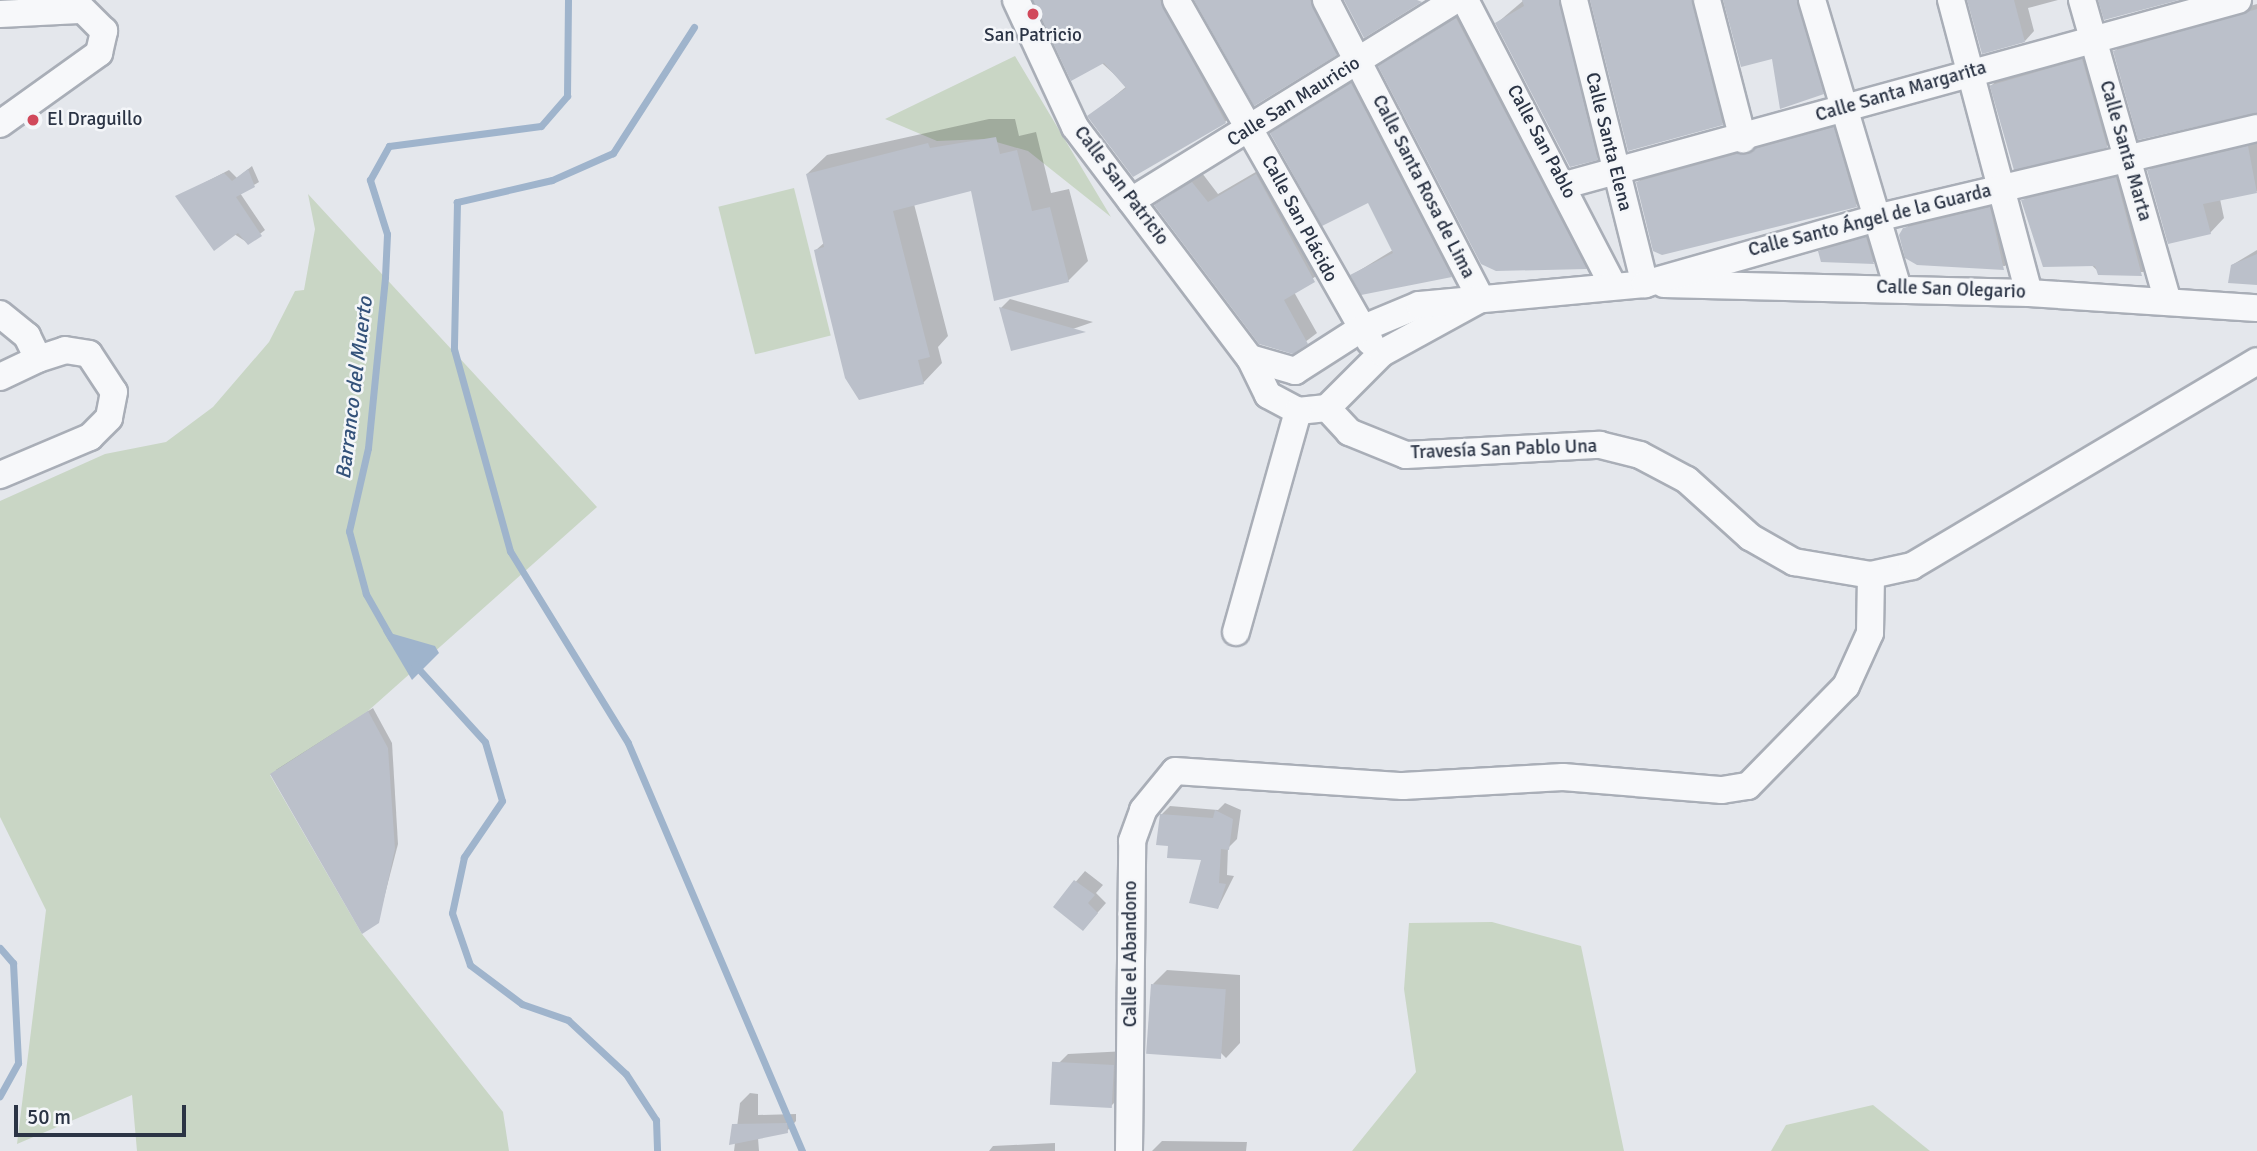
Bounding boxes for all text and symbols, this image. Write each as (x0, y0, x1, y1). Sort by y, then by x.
marker: San Patricio (1025, 6, 1041, 22)
place label: San Patricio (984, 25, 1082, 47)
street label: Calle San Mauricio (1223, 52, 1365, 152)
street label: Calle Santa Margarita (1813, 57, 1989, 127)
street label: Calle Santa Elena (1580, 70, 1636, 214)
street label: Calle Santa Marta (2094, 78, 2156, 224)
street label: Calle San Pablo (1501, 81, 1581, 203)
street label: Calle Santa Rosa de Lima (1367, 91, 1479, 283)
place label: El Draguillo (47, 109, 142, 131)
marker: El Draguillo (25, 112, 41, 128)
street label: Calle San Patricio (1069, 122, 1173, 250)
street label: Calle San Plácido (1256, 152, 1342, 286)
street label: Calle Santo Ángel de la Guarda (1746, 180, 1994, 262)
street label: Calle San Olegario (1876, 276, 2026, 304)
water label: Barranco del Muerto (330, 295, 378, 481)
street label: Travesía San Pablo Una (1410, 435, 1598, 465)
street label: Calle el Abandono (1120, 881, 1142, 1027)
scale bar (18, 1092, 189, 1136)
text: 50 m (27, 1104, 71, 1130)

